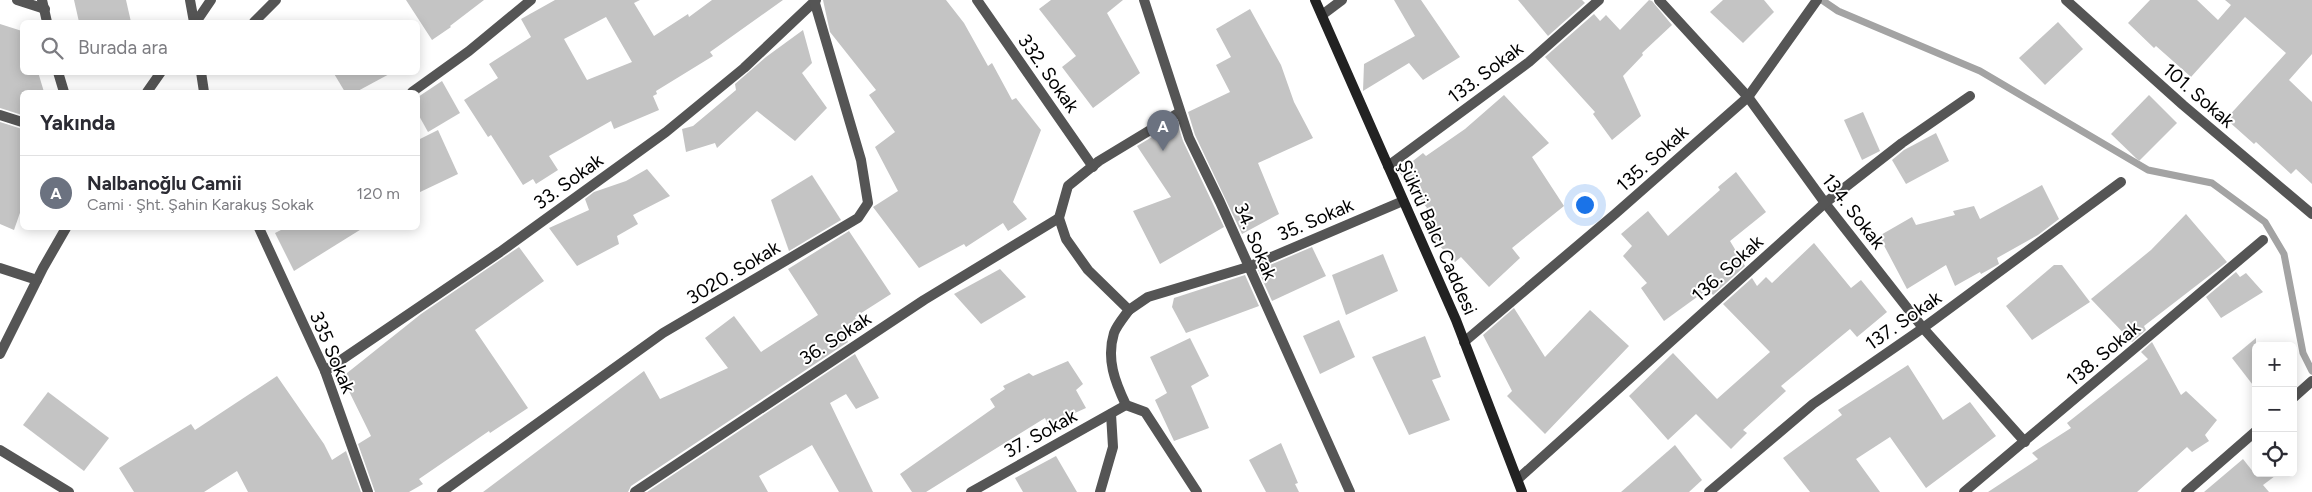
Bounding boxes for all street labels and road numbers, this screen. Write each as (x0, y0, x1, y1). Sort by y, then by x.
street label: 332. Sokak (1013, 30, 1084, 118)
street label: 133. Sokak (1443, 36, 1528, 108)
street label: 101. Sokak (2158, 58, 2240, 133)
street label: 135. Sokak (1612, 120, 1693, 196)
street label: 33. Sokak (529, 148, 608, 214)
street label: Şükrü Balcı Caddesi (1393, 156, 1482, 318)
street label: 134. Sokak (1817, 169, 1891, 254)
street label: 35. Sokak (1274, 193, 1357, 246)
street label: 34. Sokak (1229, 199, 1282, 284)
street label: 136. Sokak (1687, 230, 1768, 306)
street label: 3020. Sokak (683, 235, 785, 309)
street label: 137. Sokak (1861, 285, 1946, 355)
street label: 36. Sokak (795, 306, 876, 370)
street label: 335 Sokak (305, 308, 360, 397)
street label: 138. Sokak (2062, 315, 2145, 391)
street label: 37. Sokak (1000, 404, 1081, 463)

